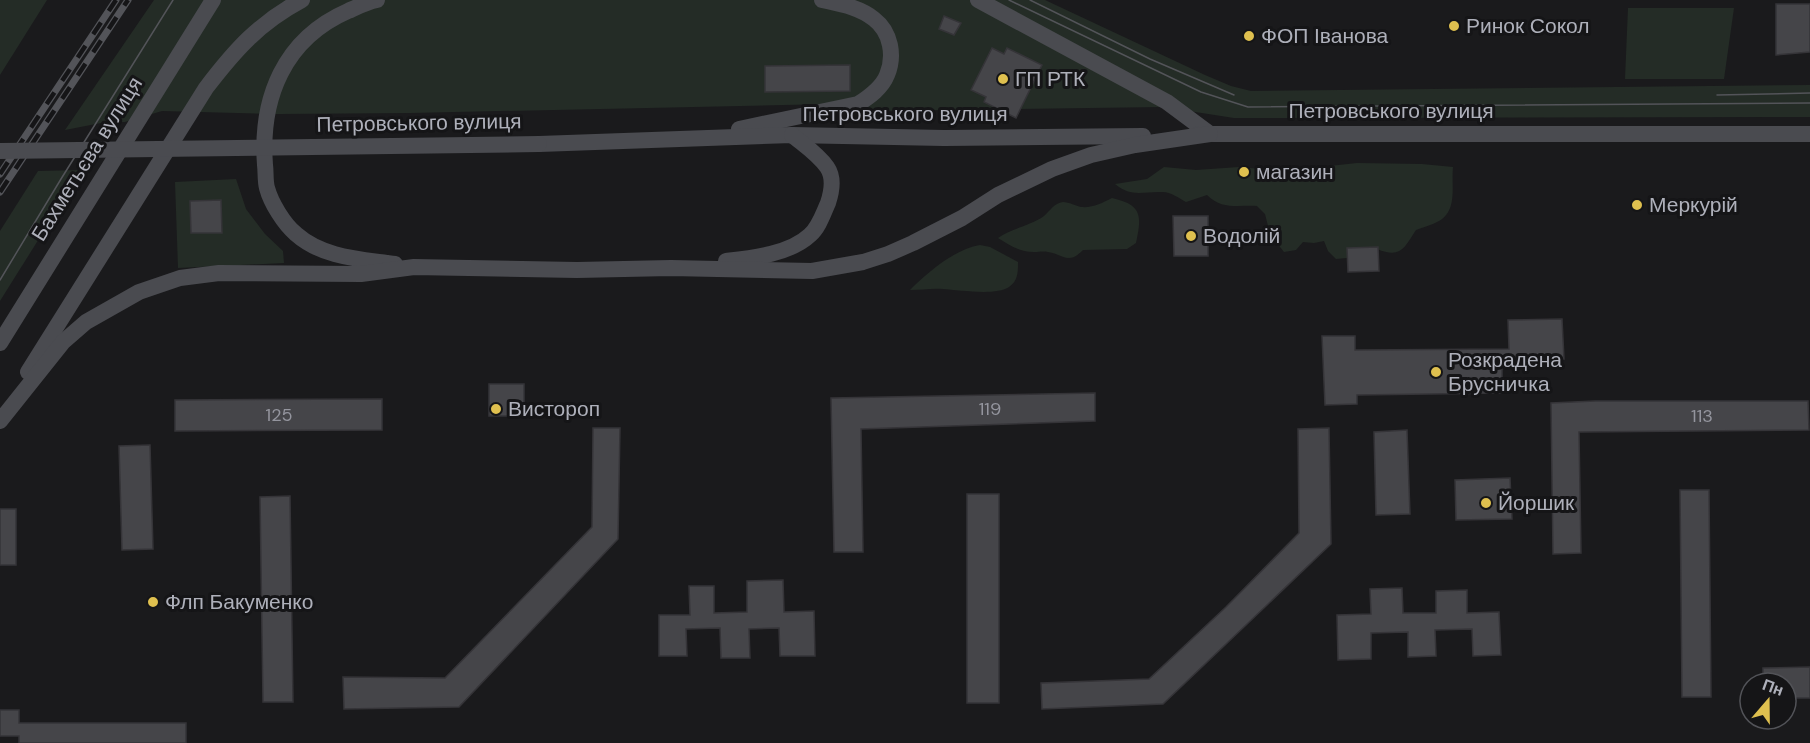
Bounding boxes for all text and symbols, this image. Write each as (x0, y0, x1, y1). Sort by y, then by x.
place label: Ринок Сокол (1466, 12, 1590, 40)
marker: Ринок Сокол (1447, 19, 1461, 33)
place label: ФОП Іванова (1261, 22, 1389, 50)
marker: ФОП Іванова (1242, 29, 1256, 43)
place label: ГП РТК (1015, 65, 1086, 93)
street label: Бахметьєва вулиця (25, 71, 149, 247)
marker: ГП РТК (996, 72, 1010, 86)
street label: Петровського вулиця (1288, 97, 1494, 125)
street label: Петровського вулиця (802, 100, 1008, 128)
street label: Петровського вулиця (316, 107, 522, 139)
place label: магазин (1256, 158, 1334, 186)
marker: магазин (1237, 165, 1251, 179)
place label: Меркурій (1649, 191, 1738, 219)
marker: Меркурій (1630, 198, 1644, 212)
place label: Водолій (1203, 222, 1280, 250)
marker: Водолій (1184, 229, 1198, 243)
place label: Розкрадена Брусничка (1448, 346, 1562, 398)
marker: Розкрадена Брусничка (1429, 365, 1443, 379)
place label: Вистороп (508, 395, 600, 423)
house number: 119 (979, 397, 1001, 421)
marker: Вистороп (489, 402, 503, 416)
house number: 125 (266, 403, 292, 427)
house number: 113 (1691, 404, 1713, 428)
place label: Йоршик (1498, 489, 1575, 517)
marker: Йоршик (1479, 496, 1493, 510)
place label: Флп Бакуменко (165, 588, 313, 616)
marker: Флп Бакуменко (146, 595, 160, 609)
north arrow (1738, 671, 1798, 731)
text: Пн (1759, 674, 1786, 701)

